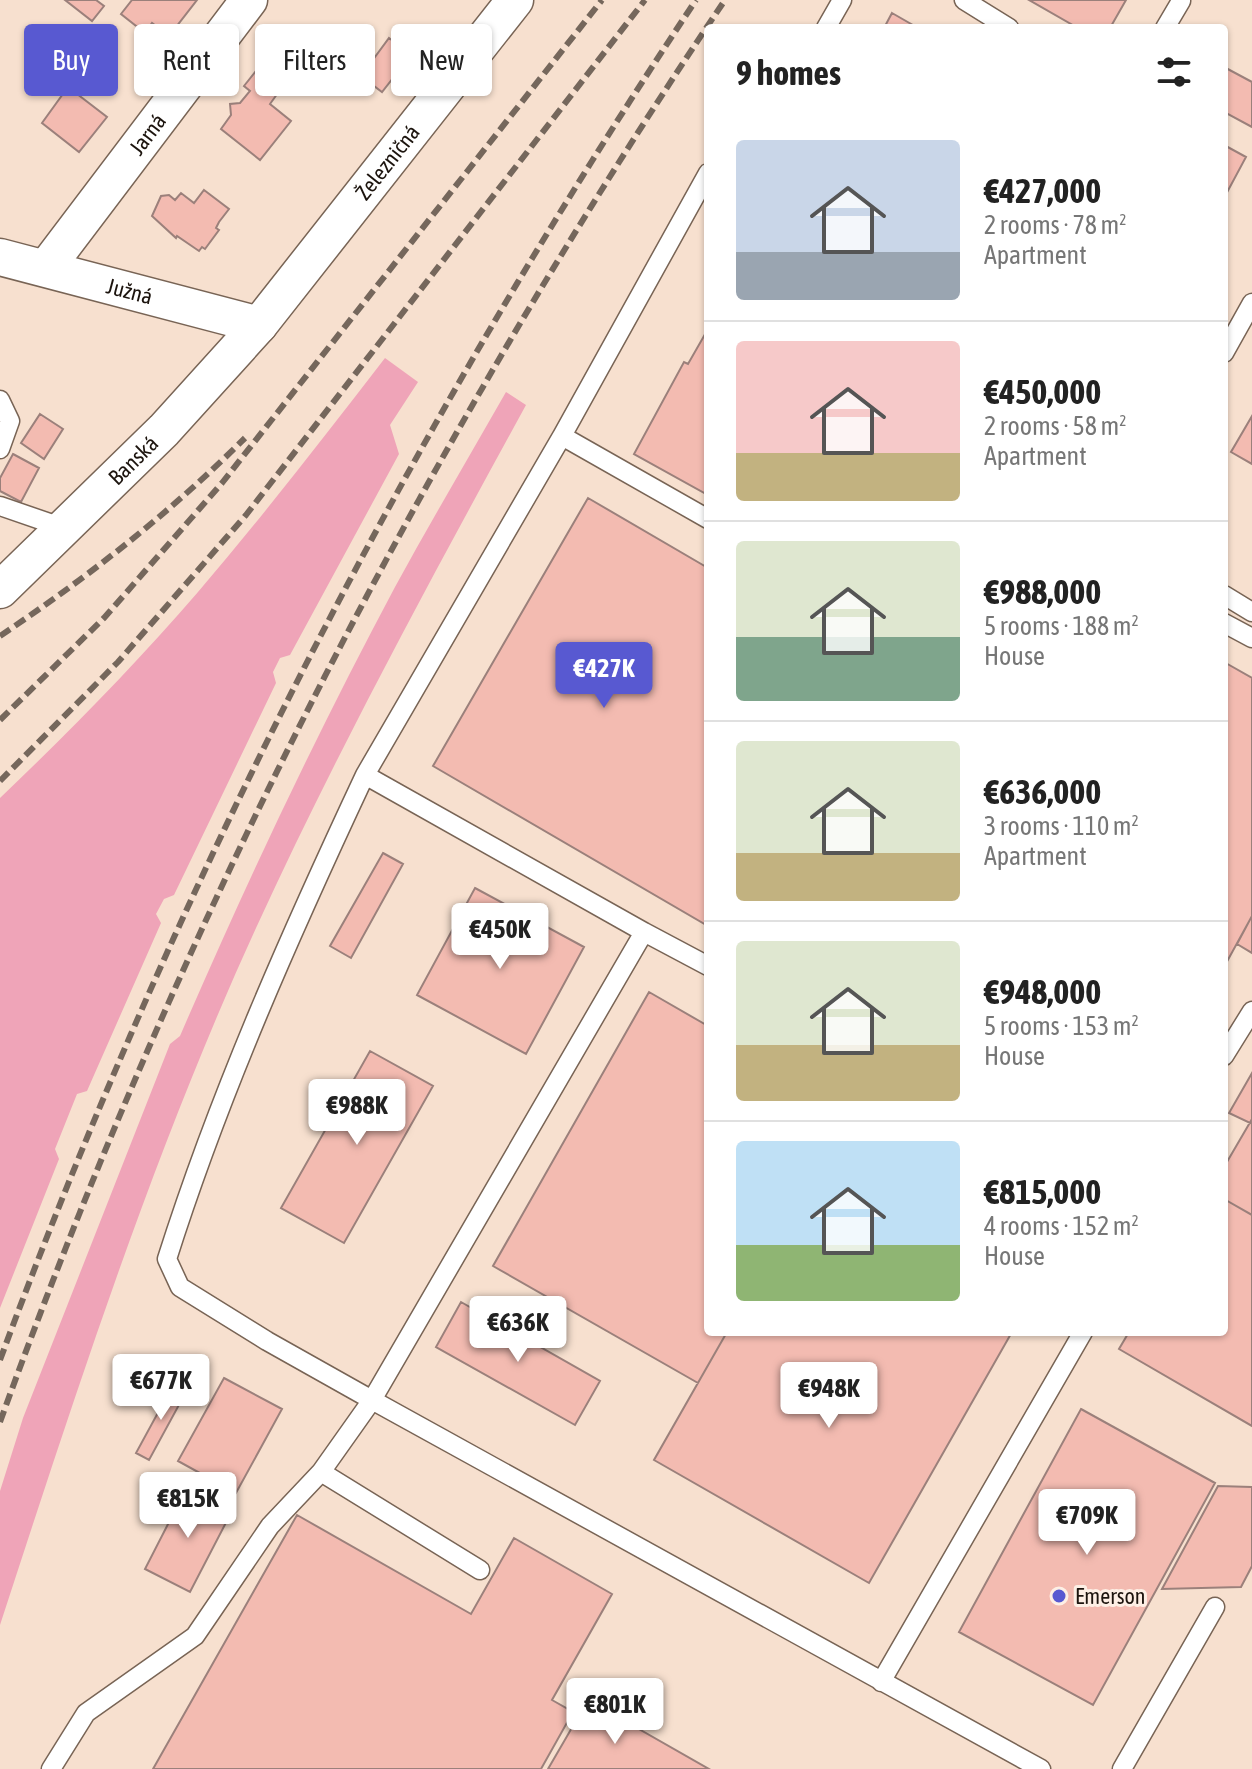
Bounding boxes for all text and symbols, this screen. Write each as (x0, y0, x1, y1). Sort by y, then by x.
chip: Buy (24, 24, 118, 96)
chip: Rent (134, 24, 239, 96)
chip: Filters (255, 24, 375, 96)
chip: New (391, 24, 492, 96)
icon: filters (1152, 50, 1196, 94)
text: 9 homes (736, 53, 841, 92)
street label: Jarná (124, 108, 171, 160)
street label: Železničná (350, 119, 425, 205)
text: €427,000 (984, 171, 1101, 210)
icon: home (800, 172, 896, 268)
text: 2 rooms · 78 m² (984, 210, 1126, 240)
text: Apartment (984, 240, 1087, 270)
street label: Južná (104, 273, 155, 310)
text: €450,000 (984, 372, 1101, 411)
icon: home (800, 373, 896, 469)
text: 2 rooms · 58 m² (984, 411, 1126, 441)
street label: Banská (103, 430, 163, 490)
text: Apartment (984, 441, 1087, 471)
text: €988,000 (984, 572, 1101, 611)
icon: home (800, 573, 896, 669)
text: 5 rooms · 188 m² (984, 611, 1139, 641)
text: House (984, 641, 1045, 671)
pin: €427K (548, 642, 660, 710)
text: €427K (573, 653, 635, 683)
text: €636,000 (984, 772, 1101, 811)
icon: home (800, 773, 896, 869)
text: 3 rooms · 110 m² (984, 811, 1139, 841)
text: Apartment (984, 841, 1087, 871)
pin: €450K (444, 903, 556, 971)
text: €450K (469, 914, 531, 944)
text: €948,000 (984, 972, 1101, 1011)
icon: home (800, 973, 896, 1069)
text: 5 rooms · 153 m² (984, 1011, 1139, 1041)
text: House (984, 1041, 1045, 1071)
pin: €988K (301, 1079, 413, 1147)
text: €988K (326, 1090, 388, 1120)
text: €815,000 (984, 1172, 1101, 1211)
icon: home (800, 1173, 896, 1269)
text: 4 rooms · 152 m² (984, 1211, 1139, 1241)
text: House (984, 1241, 1045, 1271)
pin: €636K (462, 1296, 574, 1364)
text: €636K (487, 1307, 549, 1337)
pin: €677K (105, 1354, 217, 1422)
pin: €948K (773, 1362, 885, 1430)
text: €677K (130, 1365, 192, 1395)
text: €948K (798, 1373, 860, 1403)
pin: €815K (132, 1472, 244, 1540)
text: €815K (157, 1483, 219, 1513)
pin: €709K (1031, 1489, 1143, 1557)
text: €709K (1056, 1500, 1118, 1530)
place label: Emerson (1075, 1583, 1145, 1609)
marker: Emerson (1050, 1587, 1068, 1605)
pin: €801K (559, 1678, 671, 1746)
text: €801K (584, 1689, 646, 1719)

